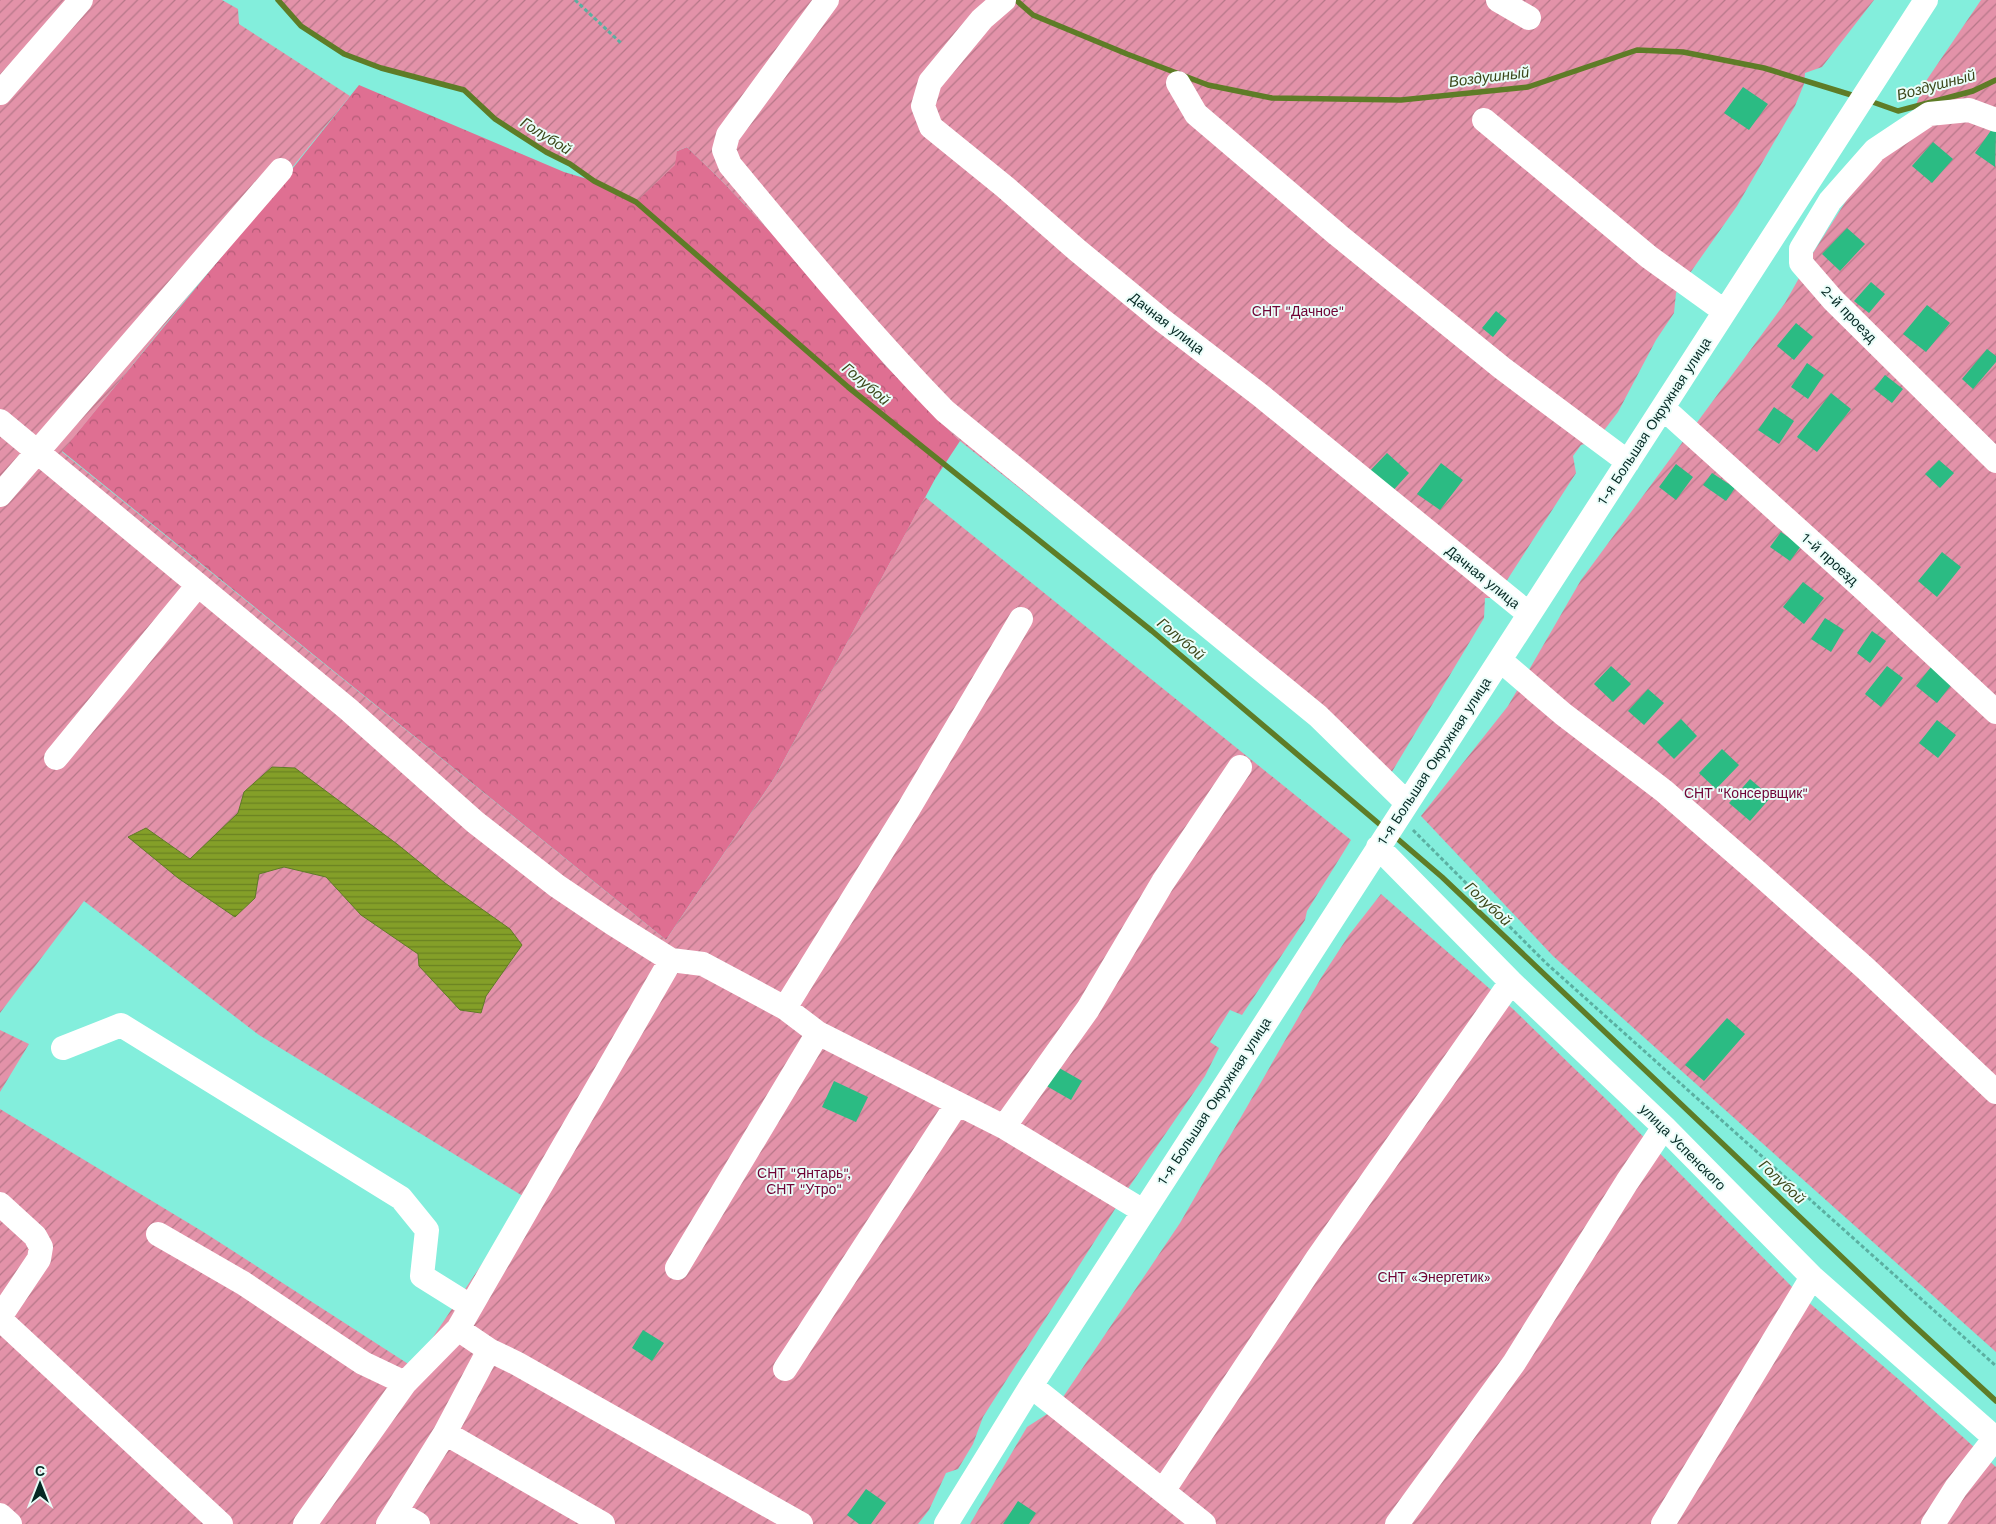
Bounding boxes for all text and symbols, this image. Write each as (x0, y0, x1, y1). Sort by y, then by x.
water label: Воздушный (1448, 63, 1531, 91)
water label: Воздушный (1895, 66, 1978, 104)
water label: Голубой (517, 113, 575, 159)
street label: 2-й проезд (1818, 282, 1880, 346)
street label: Дачная улица (1126, 289, 1208, 357)
park label: СНТ "Дачное" (1252, 303, 1344, 319)
street label: 1-я Большая Окружная улица (1594, 334, 1714, 508)
water label: Голубой (839, 359, 894, 409)
street label: 1-й проезд (1799, 530, 1861, 588)
street label: Дачная улица (1443, 542, 1523, 612)
water label: Голубой (1154, 614, 1209, 664)
street label: 1-я Большая Окружная улица (1374, 674, 1494, 848)
park label: СНТ "Консервщик" (1684, 785, 1808, 801)
water label: Голубой (1461, 878, 1515, 930)
street label: 1-я Большая Окружная улица (1154, 1014, 1274, 1188)
street label: улица Успенского (1637, 1101, 1729, 1193)
water label: Голубой (1755, 1156, 1809, 1208)
park label: СНТ "Янтарь", СНТ "Утро" (757, 1165, 851, 1197)
park label: СНТ «Энергетик» (1377, 1269, 1491, 1285)
north arrow (15, 1459, 65, 1509)
text: С (35, 1463, 45, 1479)

